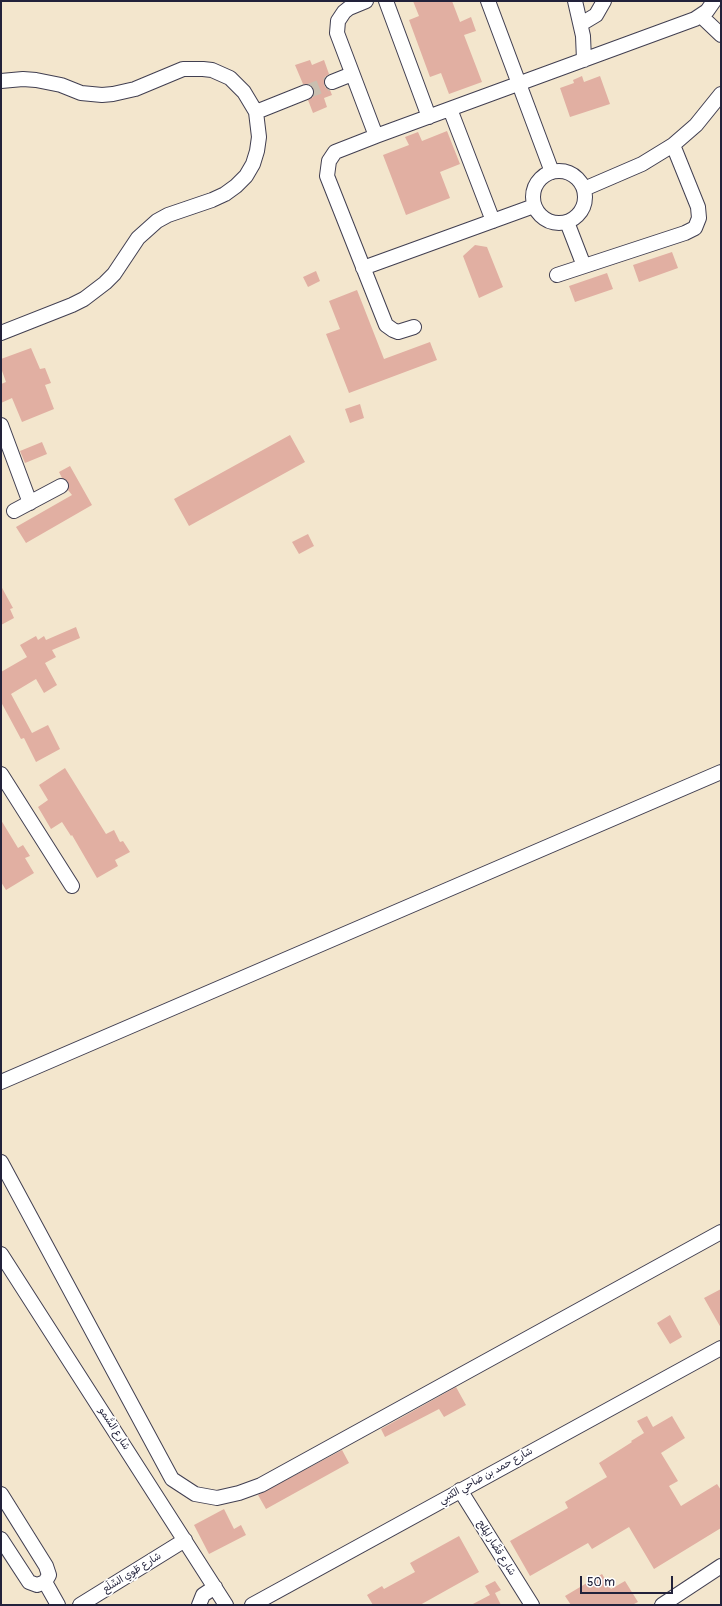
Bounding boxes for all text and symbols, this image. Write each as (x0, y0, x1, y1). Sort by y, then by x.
street label: شارع السُّمو (96, 1406, 132, 1452)
street label: شارع حمد بن ضاحي الكتبي (437, 1445, 535, 1507)
street label: شارع قصَّار المِلح (474, 1518, 518, 1578)
street label: شارع طَوِي السِّلَع (100, 1550, 164, 1596)
scale bar (582, 1568, 675, 1594)
text: 50 m (587, 1575, 615, 1590)

